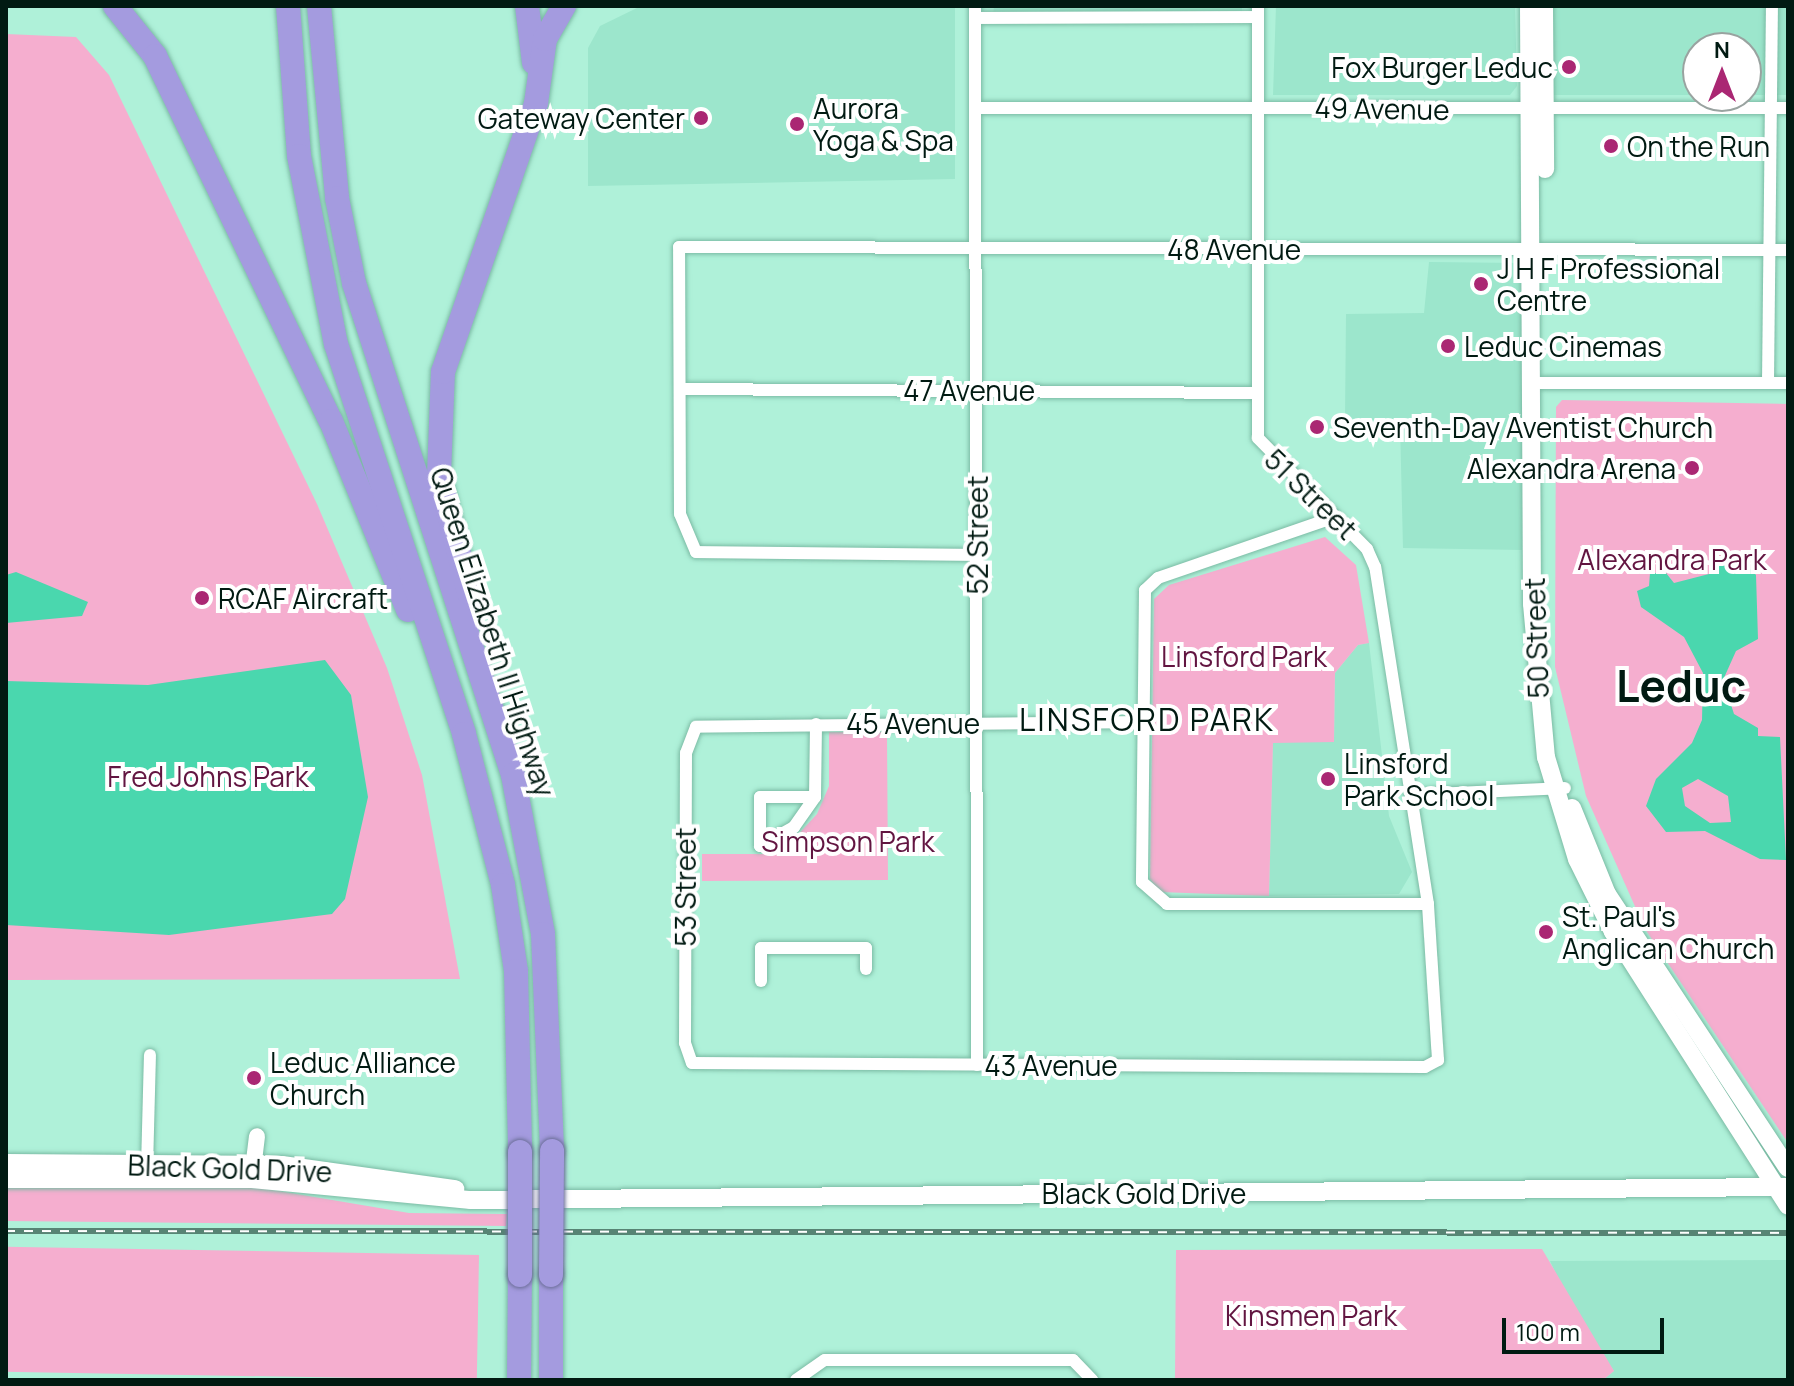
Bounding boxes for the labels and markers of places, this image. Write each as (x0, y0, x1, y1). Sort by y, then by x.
place label: Fox Burger Leduc (1331, 50, 1553, 84)
marker: Fox Burger Leduc (1560, 58, 1578, 76)
place label: Aurora Yoga & Spa (813, 91, 954, 157)
place label: Gateway Center (478, 101, 685, 135)
marker: Gateway Center (692, 109, 710, 127)
marker: Aurora Yoga & Spa (788, 115, 806, 133)
place label: On the Run (1627, 129, 1770, 163)
marker: On the Run (1602, 137, 1620, 155)
place label: J H F Professional Centre (1497, 251, 1720, 317)
marker: J H F Professional Centre (1472, 275, 1490, 293)
place label: Leduc Cinemas (1464, 329, 1662, 363)
marker: Leduc Cinemas (1439, 337, 1457, 355)
place label: Seventh-Day Aventist Church (1333, 410, 1713, 444)
marker: Seventh-Day Aventist Church (1308, 418, 1326, 436)
place label: Alexandra Arena (1467, 451, 1676, 485)
marker: Alexandra Arena (1683, 459, 1701, 477)
place label: RCAF Aircraft (218, 581, 388, 615)
marker: RCAF Aircraft (193, 589, 211, 607)
place label: Linsford Park School (1344, 746, 1494, 812)
marker: Linsford Park School (1319, 770, 1337, 788)
place label: St. Paul's Anglican Church (1562, 899, 1774, 965)
marker: St. Paul's Anglican Church (1537, 923, 1555, 941)
place label: Leduc Alliance Church (270, 1045, 456, 1111)
marker: Leduc Alliance Church (245, 1069, 263, 1087)

